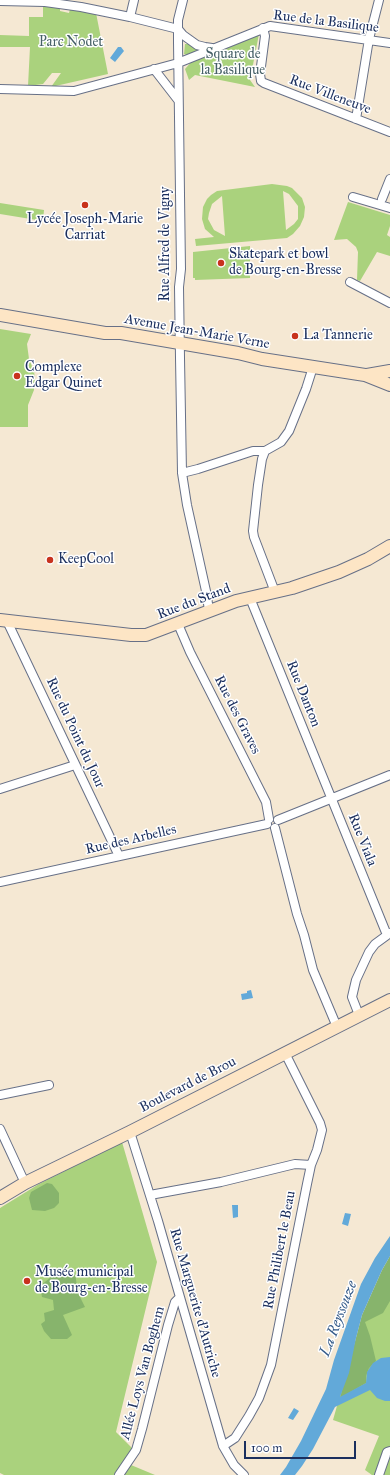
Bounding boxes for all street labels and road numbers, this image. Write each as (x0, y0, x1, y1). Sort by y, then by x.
street label: Rue de la Basilique (272, 7, 380, 37)
street label: Rue Villeneuve (287, 72, 373, 118)
street label: Rue Alfred de Vigny (158, 187, 174, 301)
street label: Avenue Jean-Marie Verne (123, 311, 271, 353)
street label: Rue du Stand (155, 580, 233, 624)
street label: Rue Danton (282, 658, 324, 730)
street label: Rue des Graves (210, 673, 264, 757)
street label: Rue du Point du Jour (42, 675, 108, 791)
street label: Rue Viala (344, 811, 380, 869)
street label: Rue des Arbelles (84, 821, 178, 859)
street label: Boulevard de Brou (137, 1053, 239, 1117)
street label: Rue Philibert le Beau (260, 1189, 300, 1311)
street label: Rue Marguerite d'Autriche (166, 1226, 224, 1380)
street label: Allée Loys Van Boghem (117, 1305, 169, 1441)

